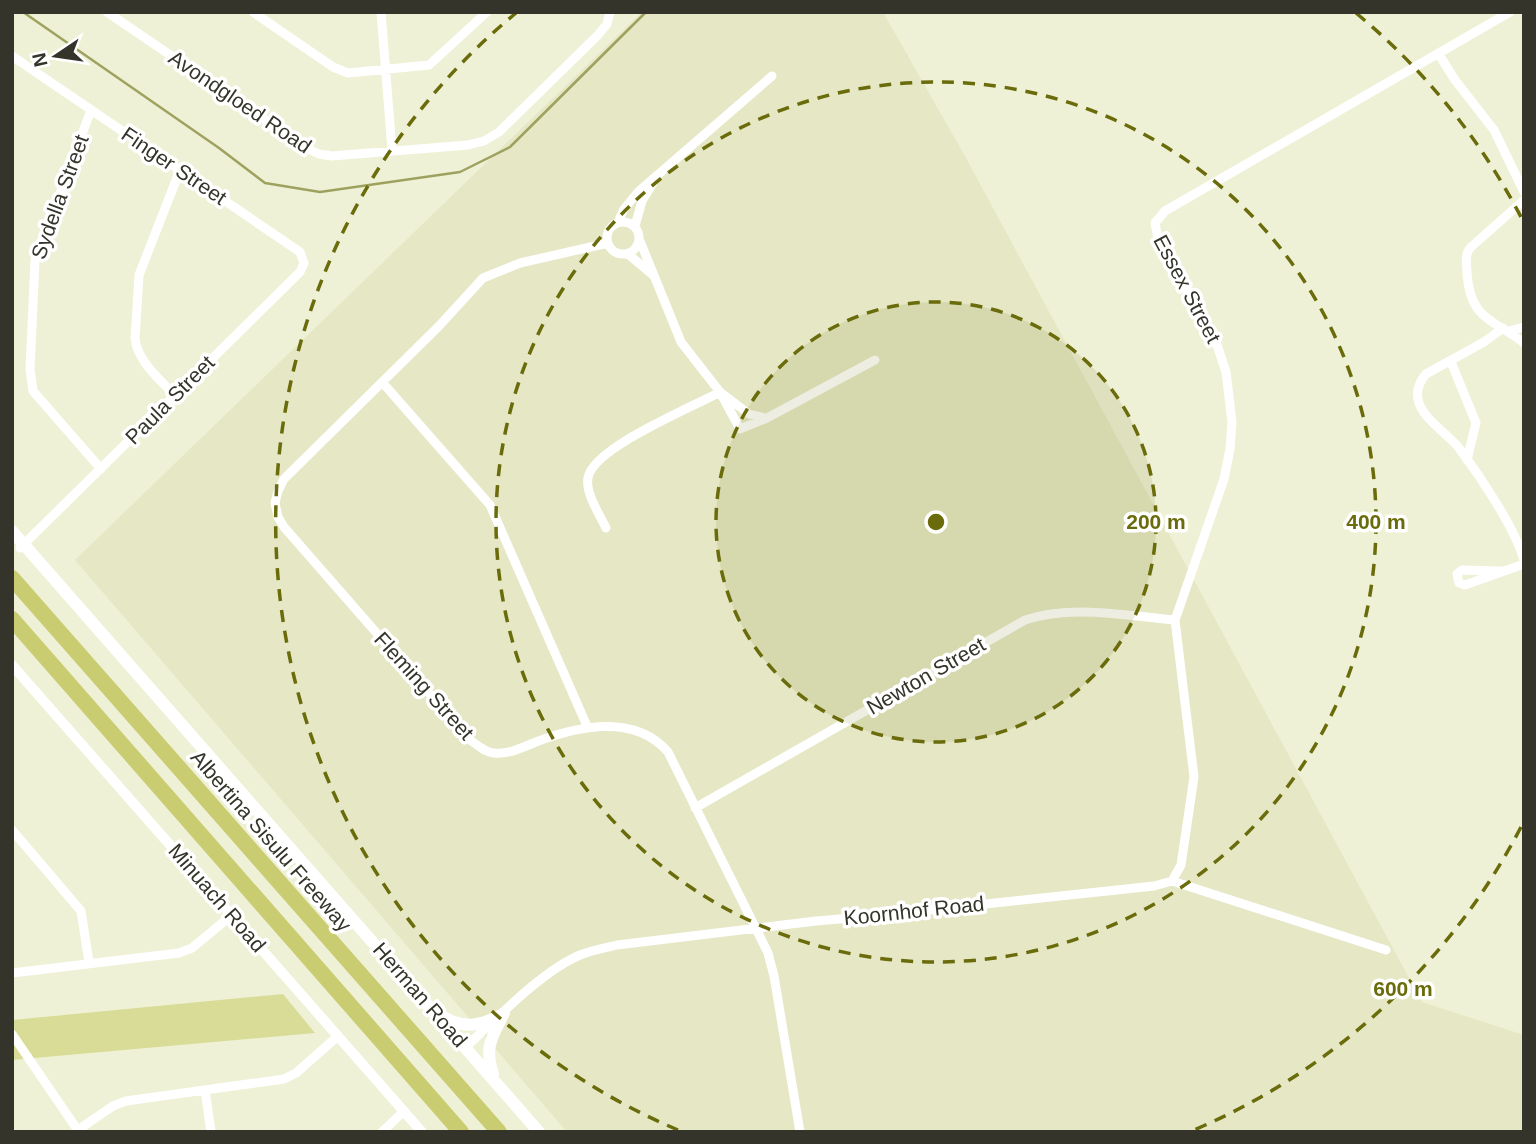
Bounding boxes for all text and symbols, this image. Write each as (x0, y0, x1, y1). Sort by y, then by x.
north arrow (21, 21, 91, 91)
street label: Avondgloed Road (165, 45, 316, 158)
text: N (28, 51, 52, 69)
street label: Finger Street (118, 122, 231, 209)
street label: Sydella Street (26, 131, 93, 262)
street label: Essex Street (1149, 231, 1226, 347)
street label: Paula Street (121, 351, 219, 449)
centre of rings (924, 510, 948, 534)
text: 200 m (1126, 510, 1186, 533)
text: 400 m (1346, 510, 1406, 533)
street label: Fleming Street (370, 627, 479, 744)
street label: Newton Street (862, 632, 989, 719)
street label: Albertina Sisulu Freeway (187, 745, 357, 936)
street label: Minuach Road (164, 839, 270, 956)
street label: Koornhof Road (842, 892, 985, 929)
street label: Herman Road (369, 938, 472, 1052)
text: 600 m (1373, 977, 1433, 1000)

